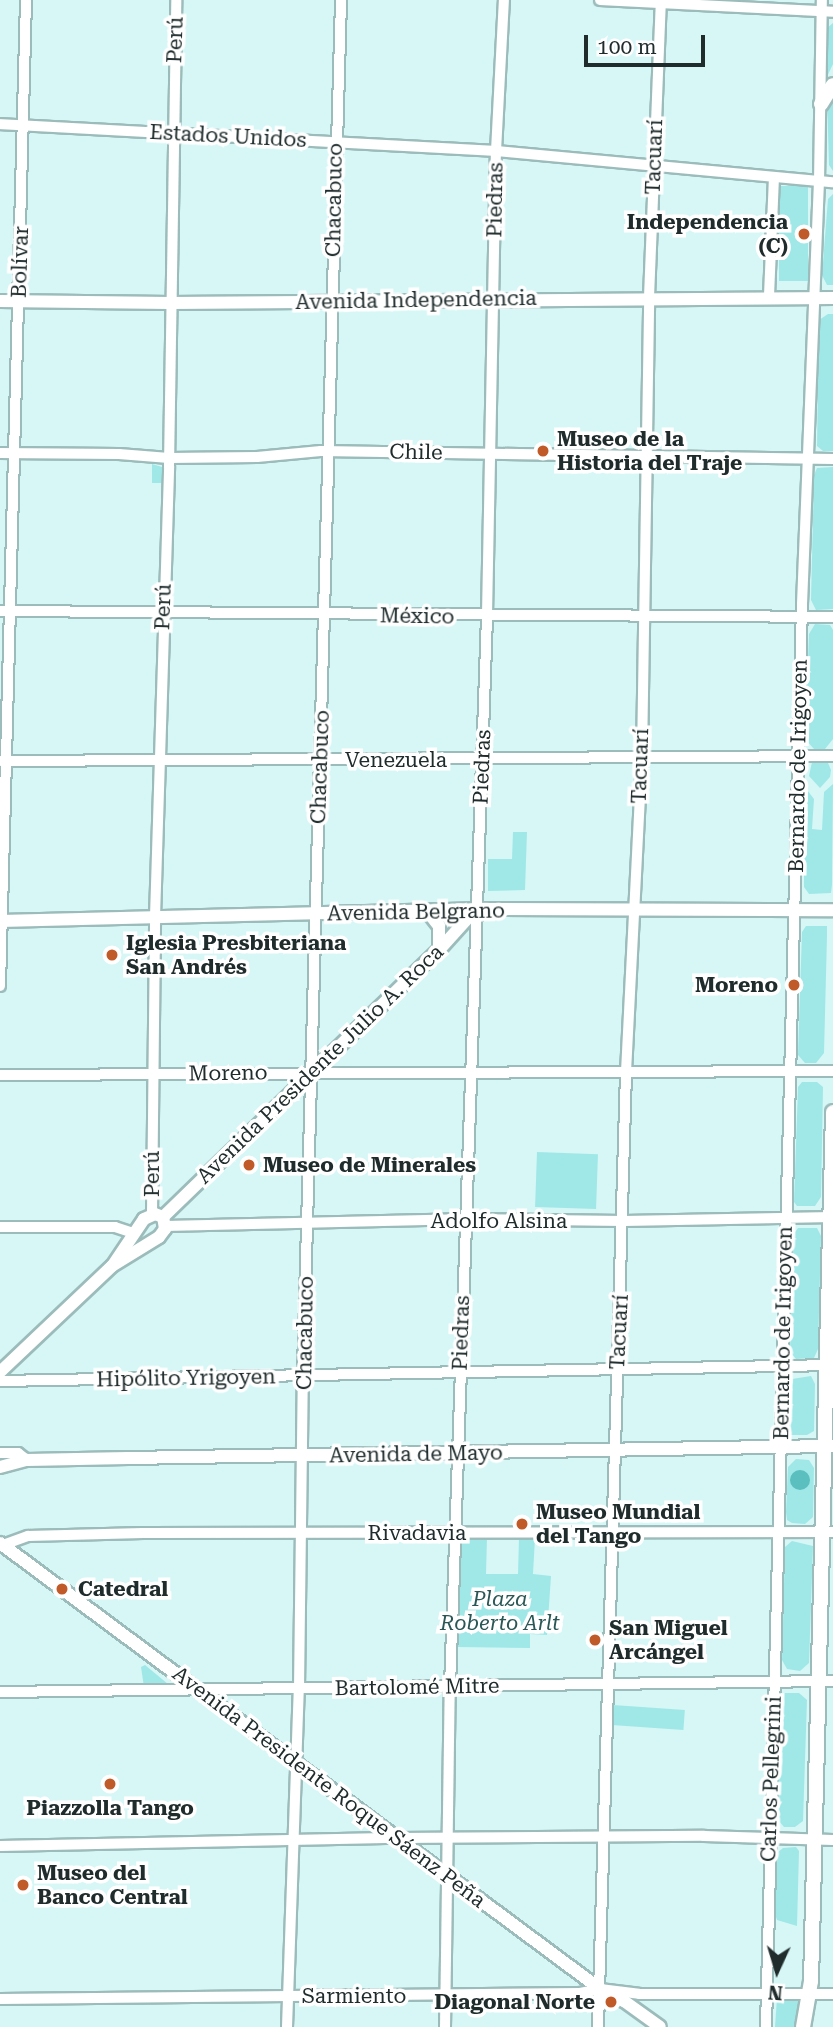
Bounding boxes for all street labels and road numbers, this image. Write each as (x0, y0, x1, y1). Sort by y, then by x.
street label: Perú (162, 16, 188, 64)
street label: Estados Unidos (149, 119, 307, 153)
street label: Tacuarí (640, 119, 668, 195)
street label: Chacabuco (320, 143, 348, 257)
street label: Piedras (482, 162, 508, 238)
street label: Bolívar (6, 226, 34, 298)
street label: Avenida Independencia (295, 285, 537, 315)
street label: Chile (389, 439, 443, 465)
street label: Perú (150, 583, 176, 631)
street label: México (380, 603, 454, 629)
street label: Bernardo de Irigoyen (784, 659, 812, 873)
street label: Chacabuco (305, 709, 335, 825)
street label: Tacuarí (626, 728, 654, 804)
street label: Piedras (468, 729, 496, 805)
street label: Venezuela (345, 747, 447, 773)
street label: Avenida Belgrano (327, 898, 505, 926)
street label: Avenida Presidente Julio A. Roca (191, 939, 449, 1189)
street label: Moreno (188, 1060, 268, 1086)
street label: Perú (139, 1151, 165, 1197)
street label: Adolfo Alsina (431, 1208, 567, 1234)
street label: Bernardo de Irigoyen (769, 1226, 797, 1440)
street label: Chacabuco (291, 1276, 319, 1390)
street label: Tacuarí (604, 1294, 634, 1370)
street label: Piedras (447, 1295, 475, 1371)
street label: Hipólito Yrigoyen (96, 1364, 276, 1392)
street label: Avenida de Mayo (329, 1440, 503, 1468)
street label: Rivadavia (368, 1520, 466, 1546)
street label: Avenida Presidente Roque Sáenz Peña (167, 1661, 491, 1913)
street label: Bartolomé Mitre (334, 1673, 500, 1701)
street label: Carlos Pellegrini (756, 1696, 786, 1862)
street label: Sarmiento (302, 1983, 406, 2009)

